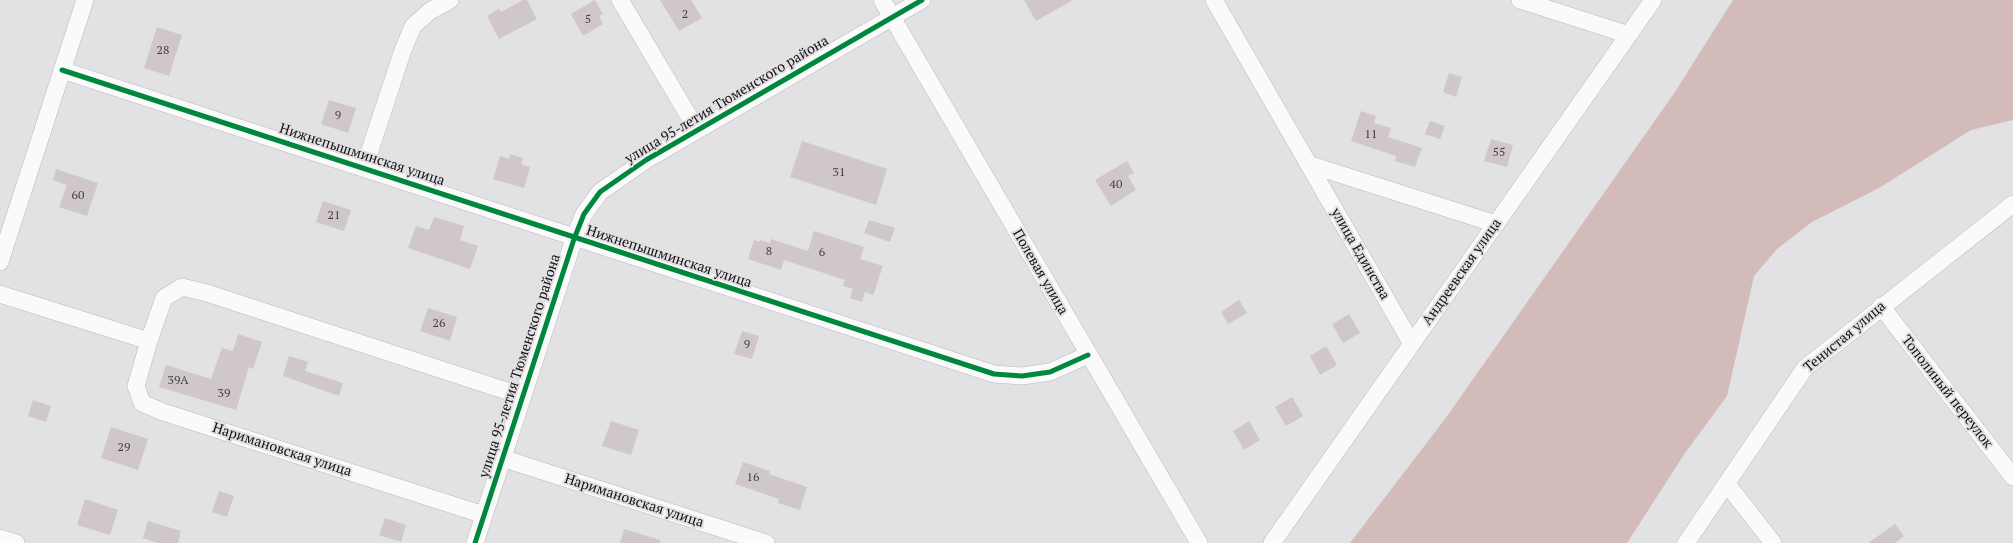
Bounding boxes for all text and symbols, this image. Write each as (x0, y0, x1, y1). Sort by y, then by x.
house number: 2 (682, 8, 688, 22)
house number: 5 (585, 13, 591, 27)
street label: улица 95-летия Тюменского района (622, 32, 832, 168)
house number: 28 (157, 44, 169, 58)
house number: 9 (335, 109, 341, 123)
street label: Нижнепышминская улица (277, 120, 447, 190)
house number: 11 (1365, 128, 1377, 142)
house number: 55 (1493, 146, 1505, 160)
house number: 31 (833, 166, 845, 180)
house number: 40 (1110, 178, 1122, 192)
house number: 60 (72, 189, 84, 203)
street label: улица Единства (1327, 205, 1393, 303)
house number: 21 (328, 209, 340, 223)
street label: Андреевская улица (1419, 216, 1505, 328)
street label: Нижнепышминская улица (584, 222, 754, 292)
street label: Полевая улица (1009, 226, 1071, 318)
house number: 8 (766, 245, 772, 259)
house number: 6 (819, 246, 825, 260)
street label: улица 95-летия Тюменского района (476, 252, 564, 480)
street label: Тенистая улица (1801, 298, 1889, 376)
house number: 26 (433, 317, 445, 331)
street label: Тополиный переулок (1898, 332, 1996, 452)
house number: 9 (744, 338, 750, 352)
house number: 39А (168, 374, 188, 388)
house number: 39 (218, 387, 230, 401)
street label: Наримановская улица (210, 420, 354, 480)
house number: 29 (118, 441, 130, 455)
street label: Наримановская улица (562, 471, 706, 531)
house number: 16 (747, 471, 759, 485)

